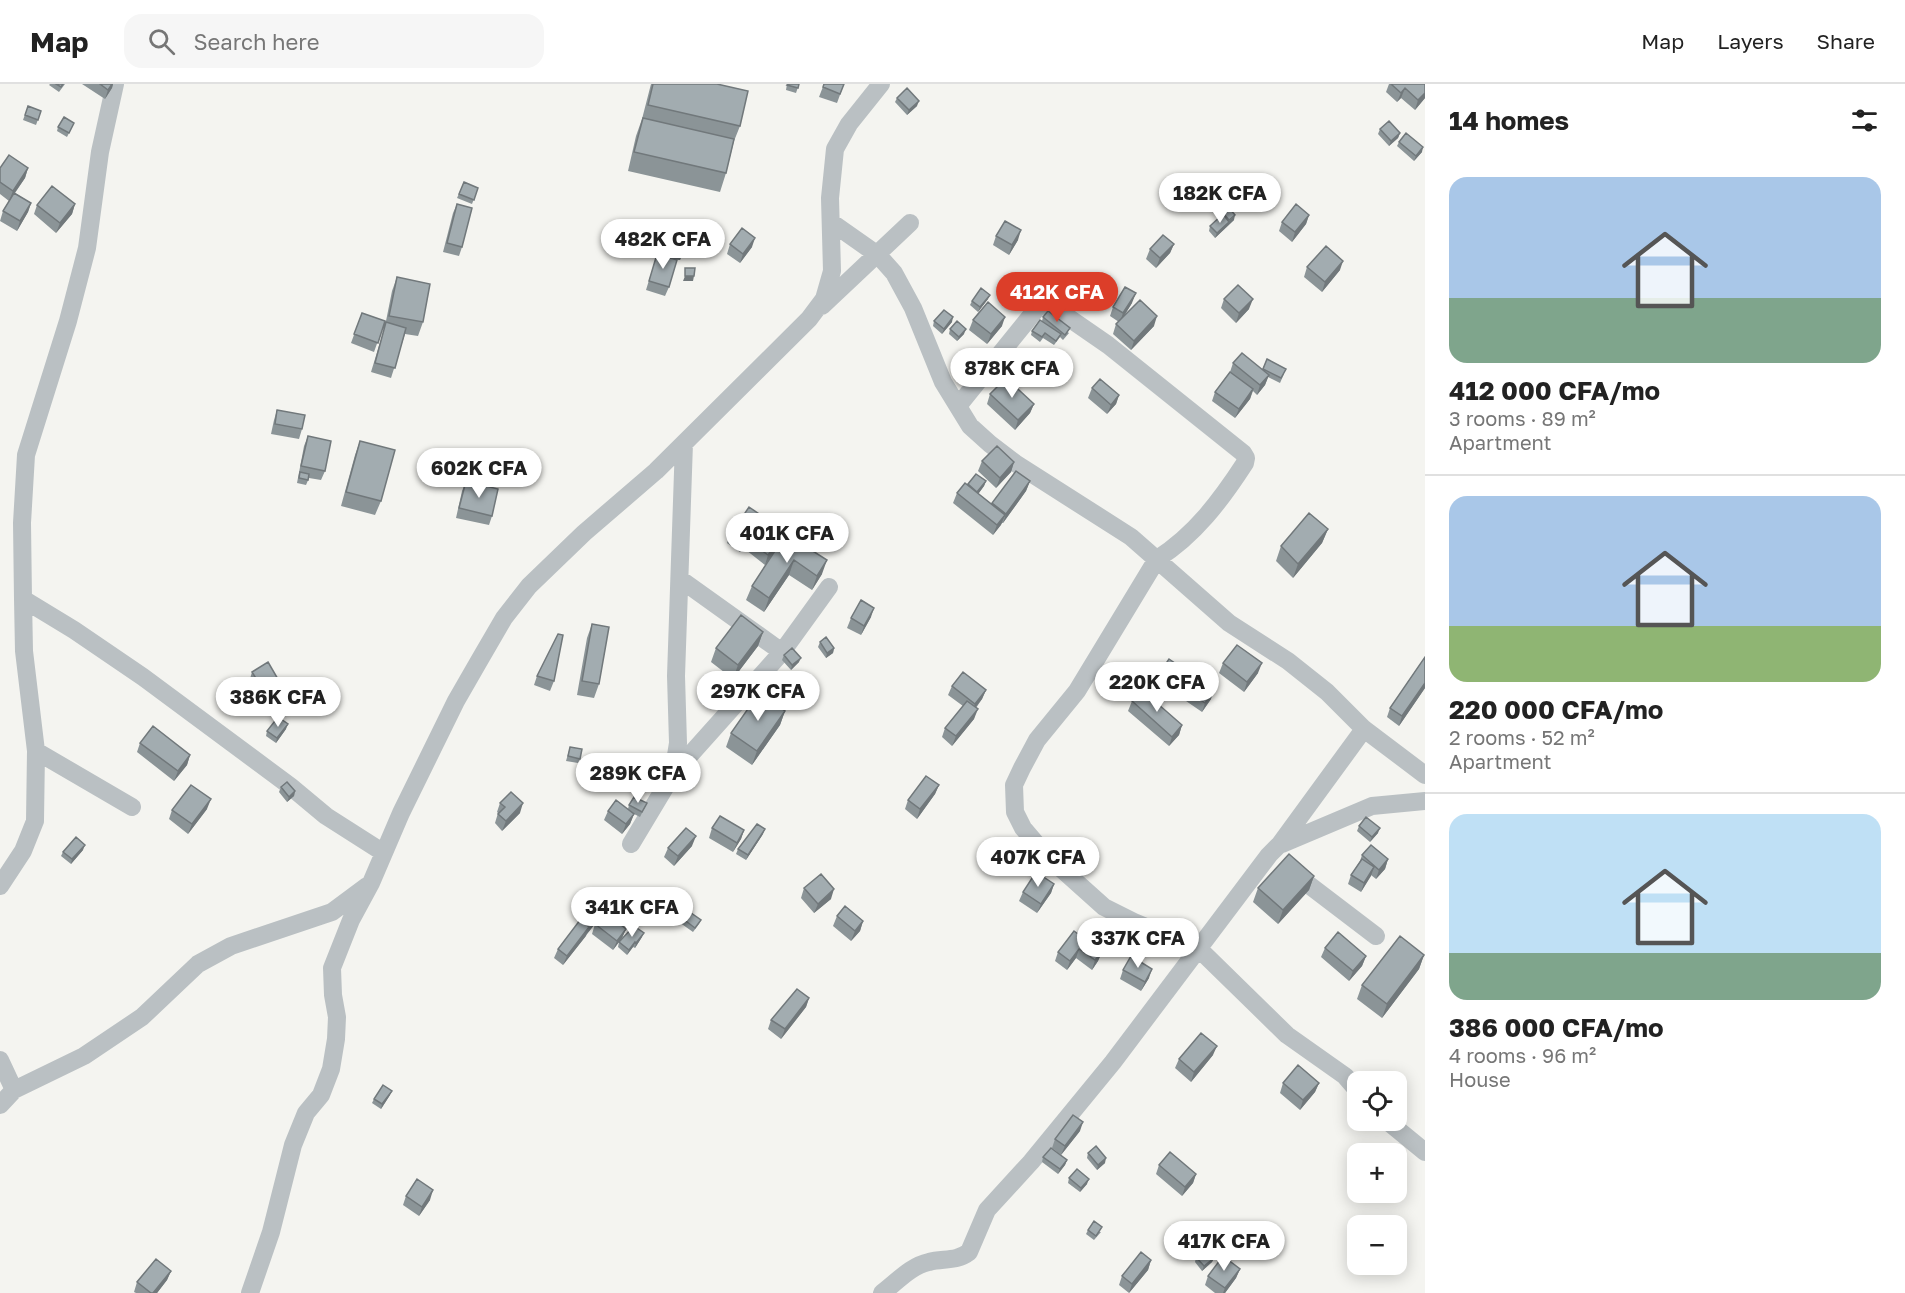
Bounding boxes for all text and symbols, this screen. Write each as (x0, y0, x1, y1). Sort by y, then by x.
search box (124, 14, 544, 68)
text: Map (30, 25, 88, 58)
icon: search (145, 25, 178, 58)
text: Search here (193, 28, 319, 55)
text: Map (1641, 28, 1684, 54)
text: Layers (1717, 28, 1784, 54)
text: Share (1817, 28, 1875, 54)
icon: filters (1848, 104, 1881, 137)
text: 14 homes (1449, 105, 1569, 136)
pin: 182K CFA (1158, 173, 1282, 224)
text: 182K CFA (1173, 180, 1267, 204)
icon: home (1611, 216, 1719, 324)
pin: 482K CFA (601, 219, 725, 270)
text: 482K CFA (615, 226, 711, 250)
pin: 412K CFA (995, 272, 1119, 323)
text: 412K CFA (1010, 279, 1104, 303)
pin: 878K CFA (950, 348, 1074, 399)
text: 878K CFA (964, 355, 1060, 379)
text: 412 000 CFA/mo (1449, 375, 1660, 406)
text: 3 rooms · 89 m² (1449, 406, 1596, 430)
text: Apartment (1449, 430, 1552, 454)
pin: 602K CFA (417, 448, 541, 499)
text: 602K CFA (431, 455, 527, 479)
pin: 401K CFA (725, 513, 849, 564)
text: 401K CFA (740, 520, 834, 544)
icon: home (1611, 535, 1719, 643)
pin: 220K CFA (1095, 662, 1219, 713)
text: 220K CFA (1109, 669, 1205, 693)
pin: 297K CFA (696, 671, 820, 722)
pin: 386K CFA (216, 677, 340, 728)
text: 297K CFA (711, 678, 805, 702)
text: 386K CFA (230, 684, 326, 708)
text: 220 000 CFA/mo (1449, 694, 1663, 725)
text: 2 rooms · 52 m² (1449, 725, 1595, 749)
text: Apartment (1449, 749, 1552, 773)
pin: 289K CFA (576, 753, 700, 804)
text: 289K CFA (590, 760, 686, 784)
pin: 407K CFA (976, 837, 1100, 888)
text: 407K CFA (990, 844, 1086, 868)
icon: home (1611, 853, 1719, 961)
pin: 341K CFA (570, 887, 694, 938)
text: 341K CFA (585, 894, 679, 918)
pin: 337K CFA (1076, 918, 1200, 969)
text: 337K CFA (1091, 925, 1185, 949)
text: 386 000 CFA/mo (1449, 1012, 1664, 1043)
text: 4 rooms · 96 m² (1449, 1043, 1596, 1067)
text: House (1449, 1067, 1511, 1091)
map controls (1347, 1071, 1407, 1275)
button: locate (1347, 1071, 1407, 1131)
button: + (1347, 1143, 1407, 1203)
button: − (1347, 1215, 1407, 1275)
pin: 417K CFA (1162, 1221, 1286, 1272)
text: 417K CFA (1178, 1228, 1270, 1252)

